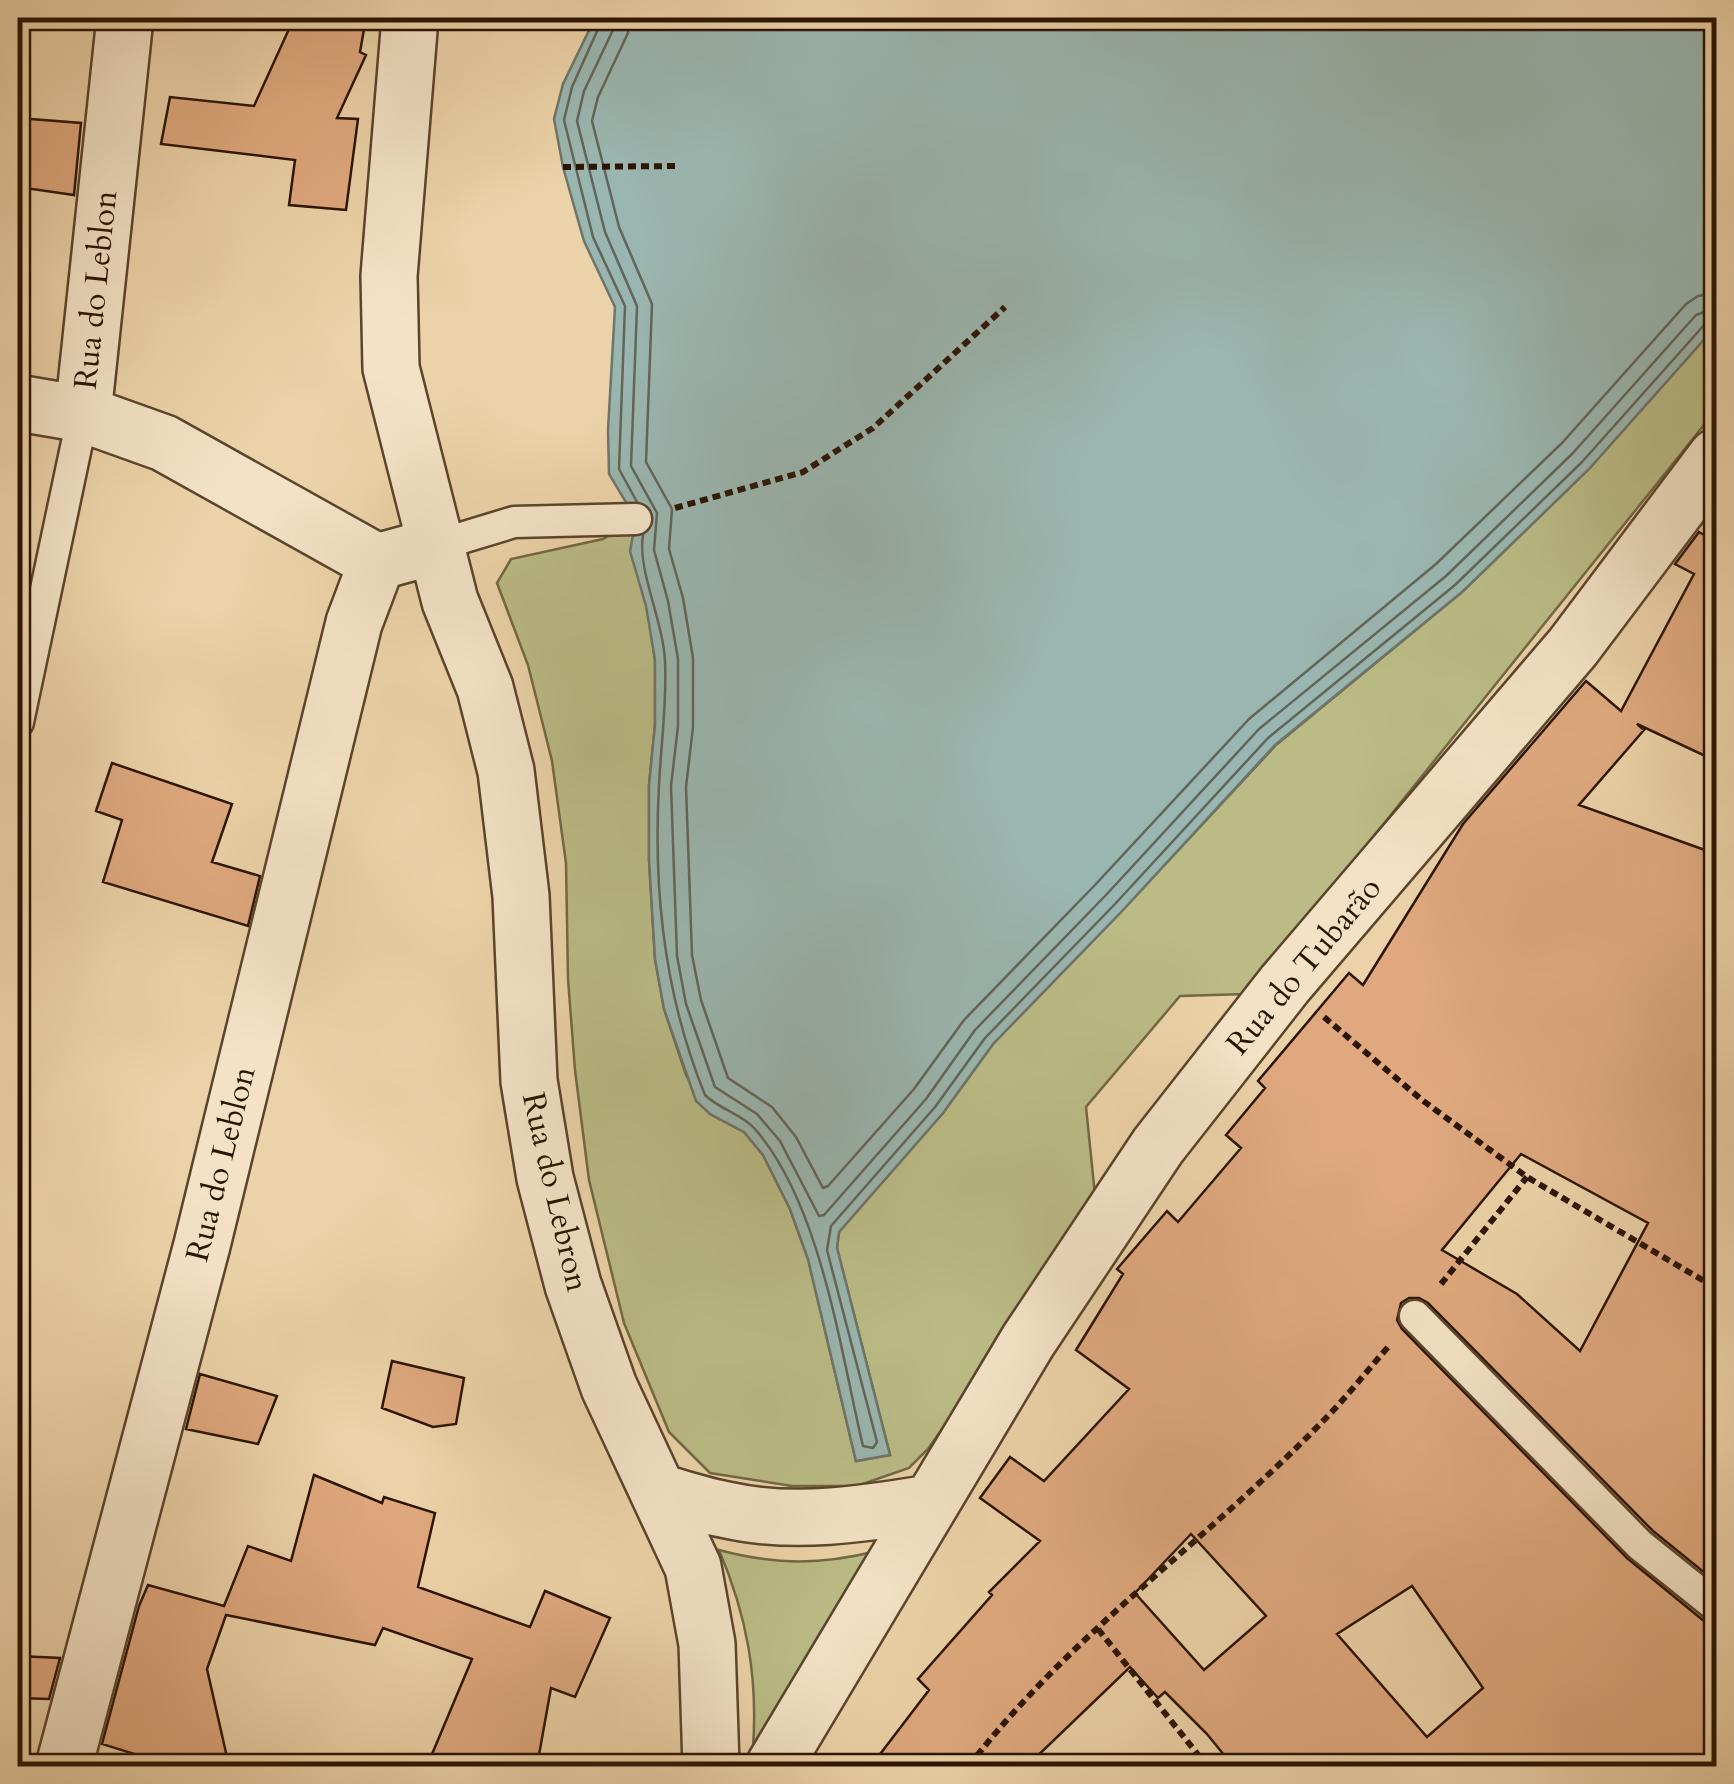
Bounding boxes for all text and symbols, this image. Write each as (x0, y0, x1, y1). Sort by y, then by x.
street label: Rua do Leblon (64, 188, 128, 392)
street label: Rua do Tubarão (1216, 868, 1392, 1064)
street label: Rua do Leblon (175, 1062, 267, 1266)
street label: Rua do Lebron (511, 1088, 599, 1296)

